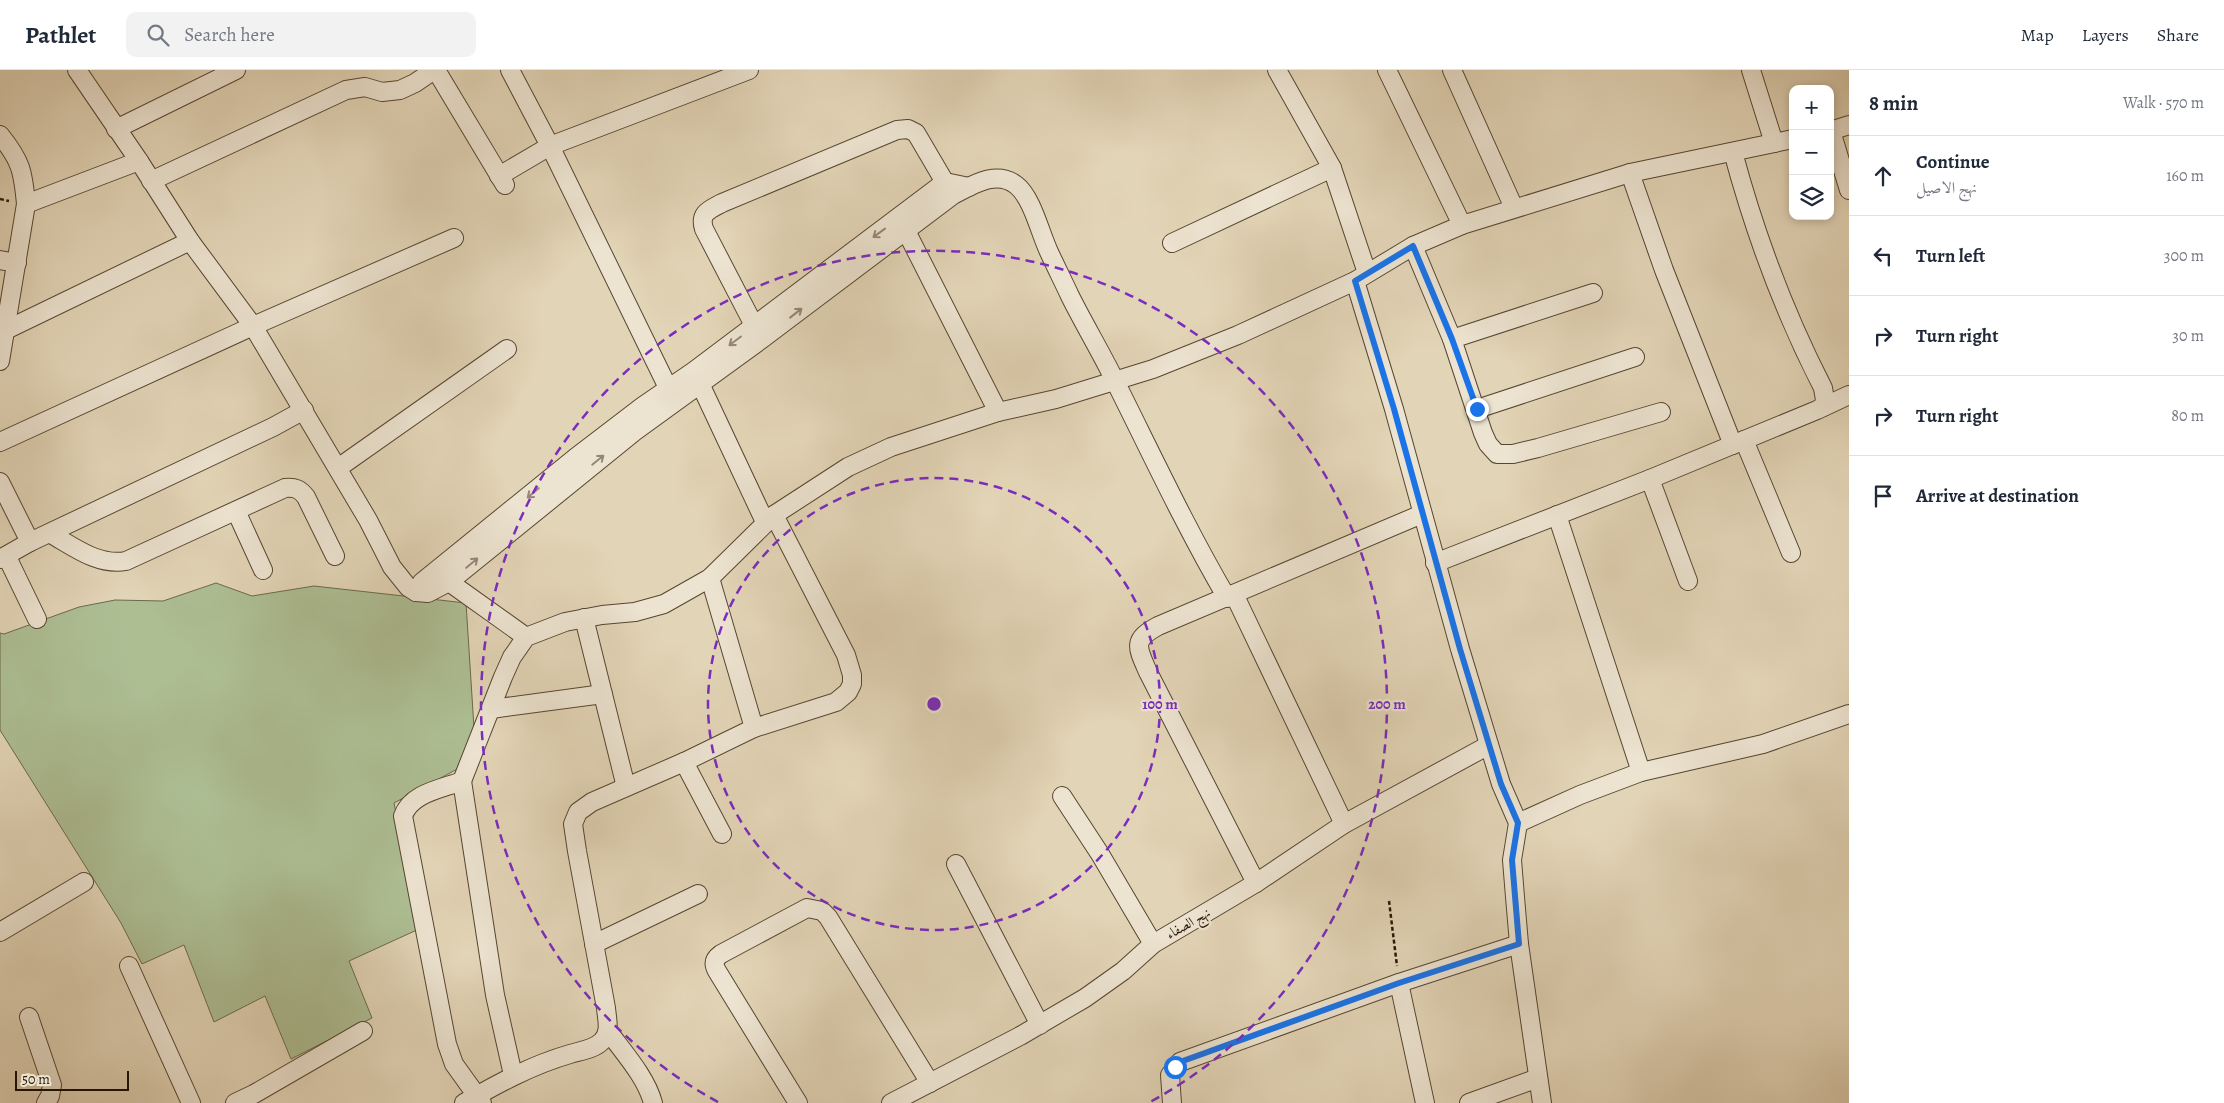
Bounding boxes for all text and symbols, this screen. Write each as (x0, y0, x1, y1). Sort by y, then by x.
search box (126, 12, 476, 57)
text: Pathlet (25, 19, 96, 51)
icon: search (144, 21, 172, 49)
text: Search here (184, 22, 275, 48)
text: Map (2021, 23, 2054, 47)
text: Layers (2082, 23, 2129, 47)
text: Share (2157, 23, 2199, 47)
map controls (1789, 85, 1834, 220)
button: + (1789, 85, 1834, 130)
text: 8 min (1869, 89, 1918, 117)
text: Walk · 570 m (2123, 92, 2204, 114)
button: − (1789, 130, 1834, 175)
text: Continue (1916, 149, 1990, 175)
icon: ahead (1869, 162, 1897, 190)
text: 160 m (2166, 165, 2204, 187)
button: layers (1789, 175, 1834, 220)
text: نهج الاصيل (1916, 177, 1977, 199)
one-way arrow (872, 228, 886, 238)
icon: left (1869, 242, 1897, 270)
text: Turn left (1916, 243, 1985, 269)
text: 300 m (2164, 245, 2204, 267)
one-way arrow (789, 308, 803, 318)
icon: right (1869, 322, 1897, 350)
text: Turn right (1916, 323, 1998, 349)
text: 30 m (2172, 325, 2204, 347)
one-way arrow (728, 336, 742, 346)
route end (1466, 398, 1489, 421)
icon: right (1869, 402, 1897, 430)
text: Turn right (1916, 403, 1998, 429)
text: 80 m (2171, 405, 2204, 427)
one-way arrow (592, 455, 605, 466)
icon: arrive (1869, 482, 1897, 510)
text: Arrive at destination (1916, 483, 2079, 509)
one-way arrow (527, 487, 540, 498)
one-way arrow (466, 557, 479, 568)
text: 100 m (1142, 694, 1178, 714)
text: 200 m (1368, 694, 1406, 714)
centre of rings (925, 695, 943, 713)
street label: نهج الصفاء (1162, 903, 1216, 946)
route start (1164, 1056, 1187, 1079)
scale bar (15, 1068, 129, 1091)
text: 50 m (22, 1070, 50, 1089)

